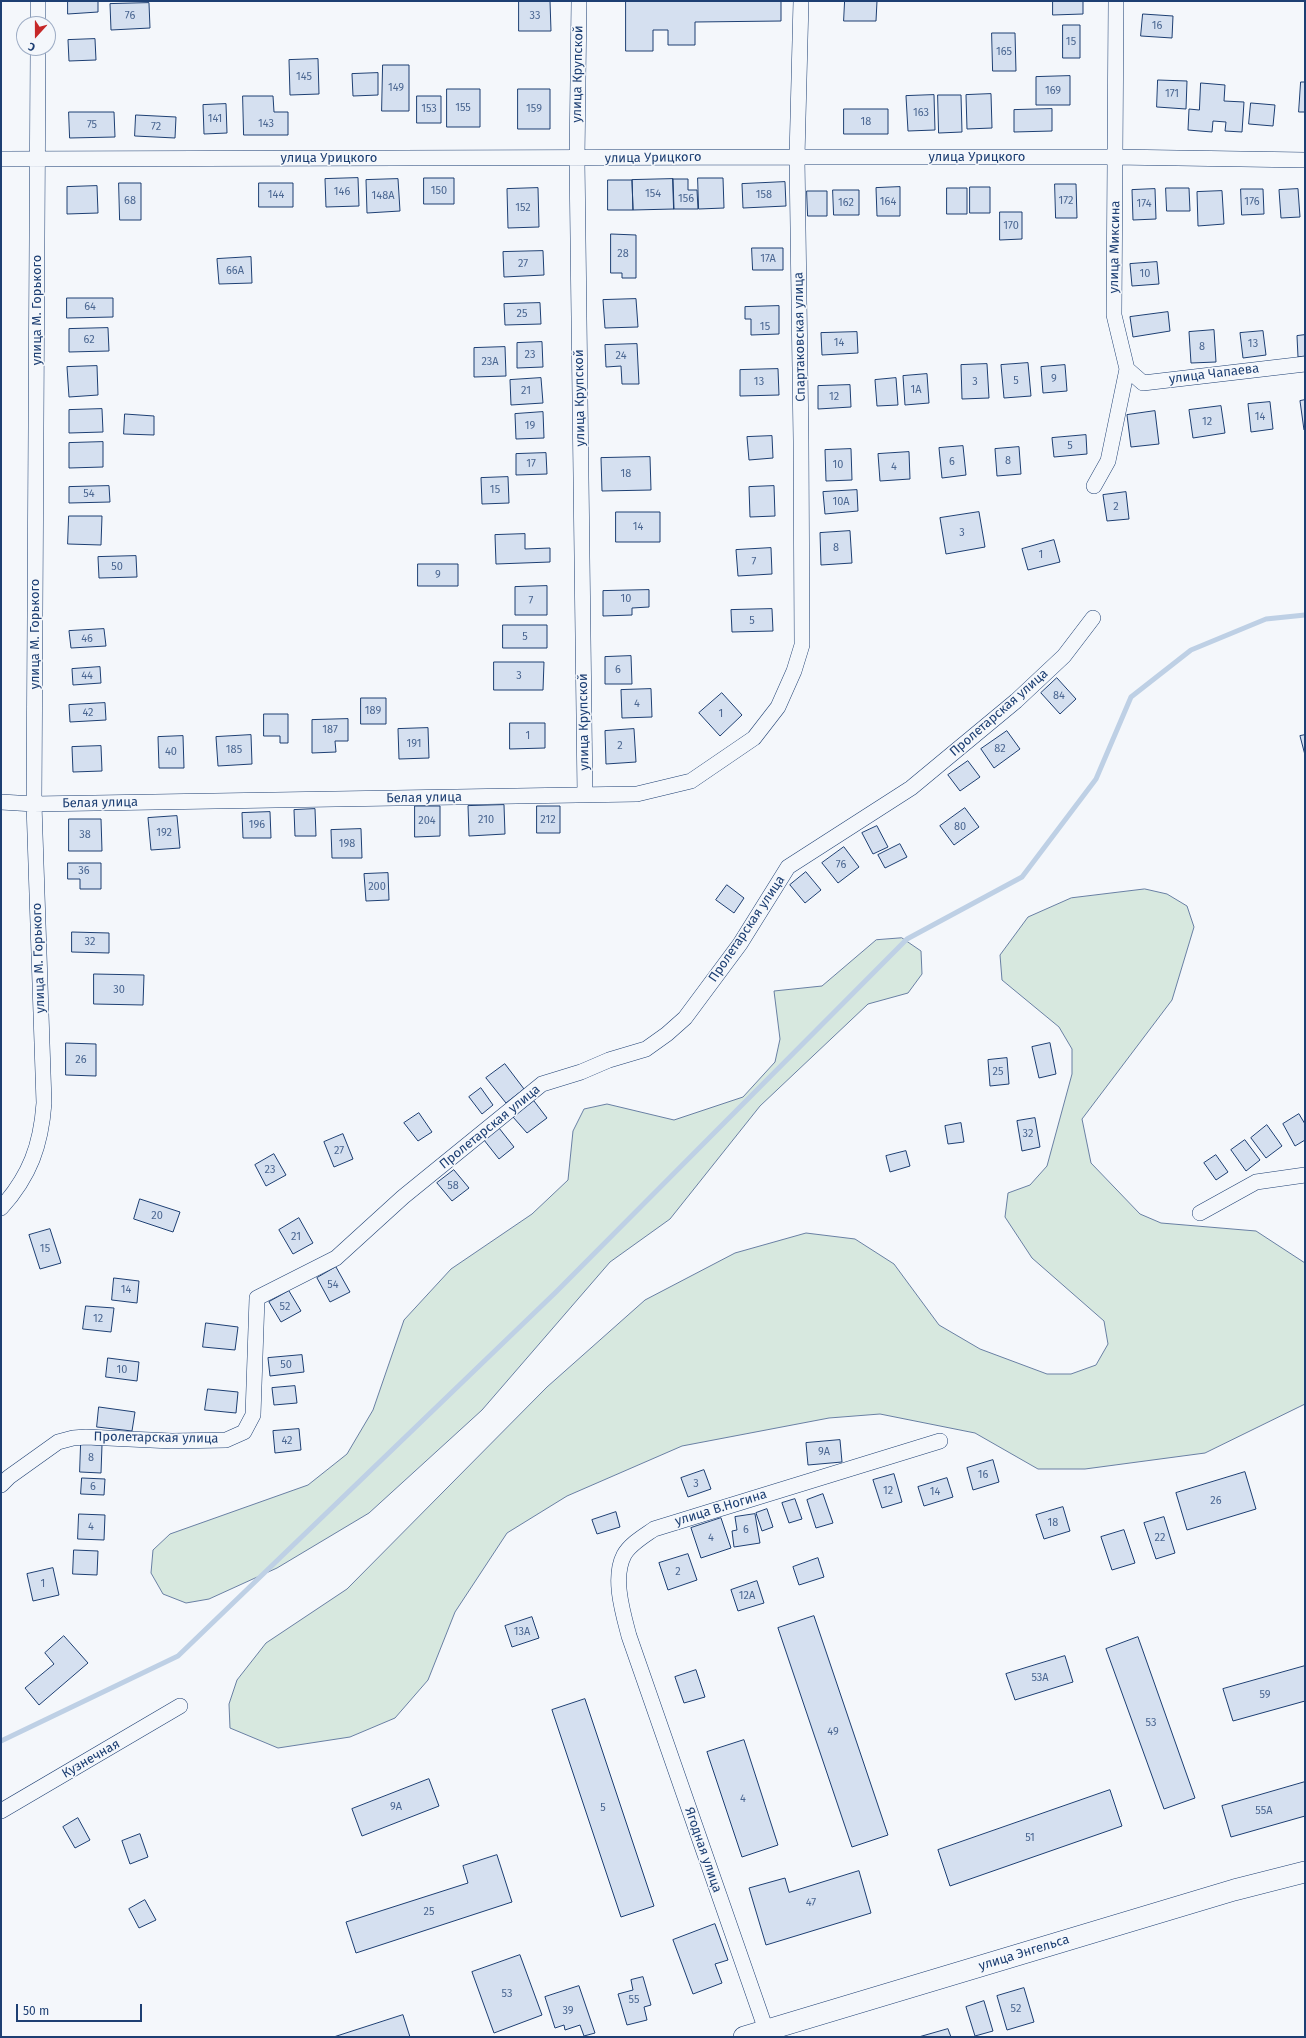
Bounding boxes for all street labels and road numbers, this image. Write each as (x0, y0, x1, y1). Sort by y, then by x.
street label: улица Крупской (569, 25, 587, 123)
street label: улица Урицкого (604, 149, 702, 167)
street label: улица Урицкого (929, 149, 1025, 165)
street label: улица Урицкого (281, 150, 377, 166)
street label: улица Миксина (1106, 200, 1124, 294)
street label: улица М. Горького (29, 255, 45, 365)
street label: Спартаковская улица (791, 272, 809, 402)
street label: улица Крупской (571, 349, 589, 447)
street label: улица Чапаева (1168, 361, 1260, 387)
street label: улица М. Горького (27, 579, 43, 689)
street label: Пролетарская улица (947, 666, 1051, 760)
street label: улица Крупской (575, 673, 593, 771)
street label: Белая улица (386, 790, 462, 806)
street label: Белая улица (62, 795, 138, 811)
street label: Пролетарская улица (706, 873, 788, 985)
street label: улица М. Горького (29, 902, 49, 1014)
street label: Пролетарская улица (437, 1082, 543, 1172)
street label: Пролетарская улица (93, 1429, 219, 1447)
street label: улица В.Ногина (673, 1487, 769, 1529)
street label: Кузнечная (59, 1736, 123, 1782)
street label: Ягодная улица (681, 1805, 725, 1895)
street label: улица Энгельса (977, 1932, 1071, 1974)

